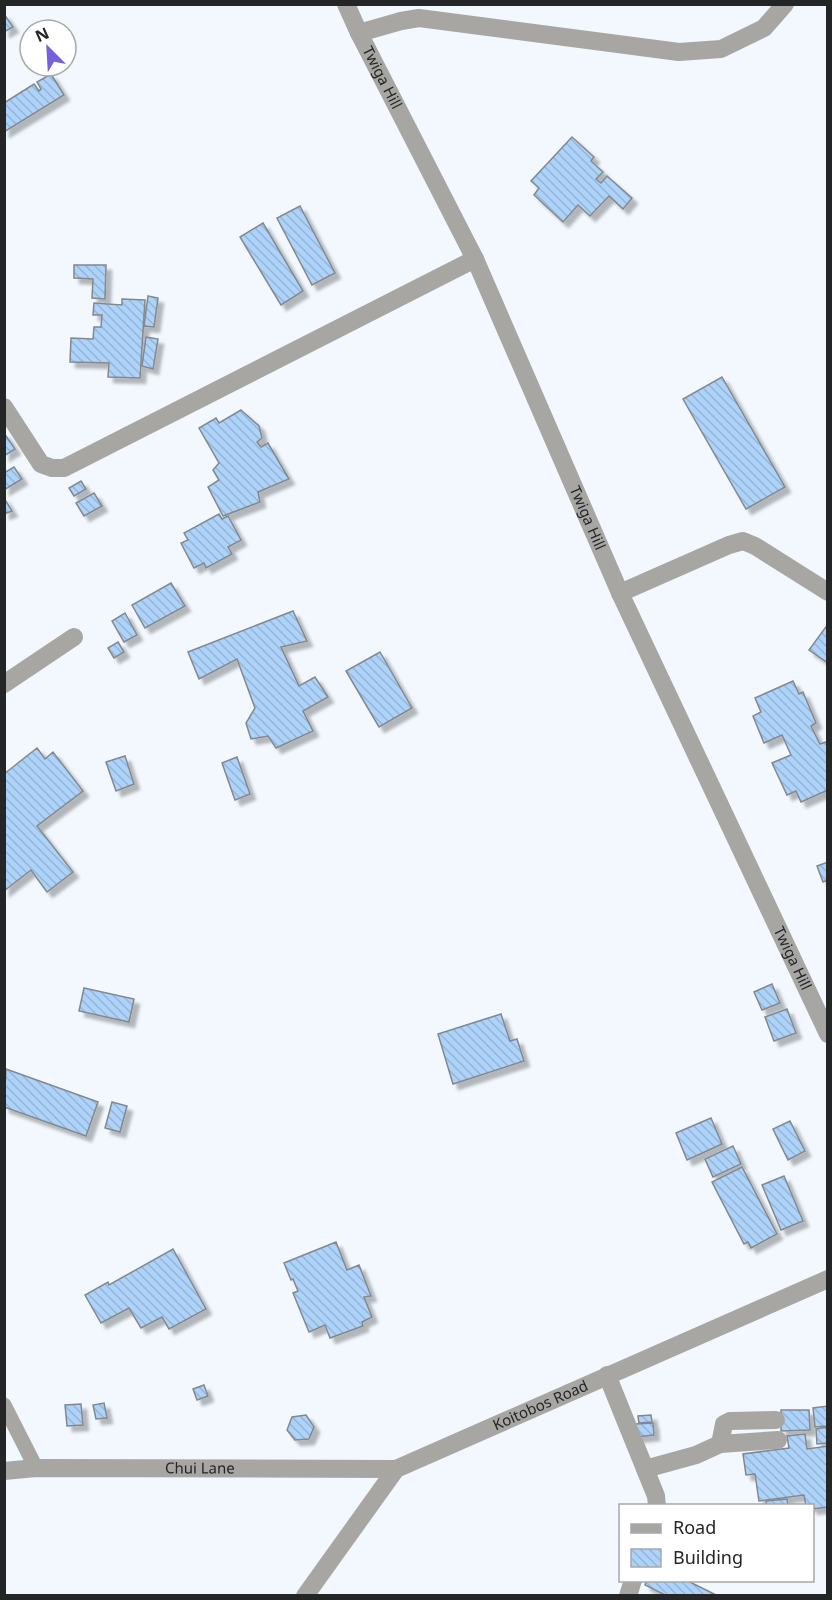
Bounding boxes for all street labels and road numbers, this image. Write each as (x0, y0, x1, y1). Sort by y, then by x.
street label: Twiga Hill (358, 42, 407, 112)
street label: Twiga Hill (566, 482, 611, 553)
street label: Twiga Hill (770, 923, 817, 993)
street label: Koitobos Road (489, 1375, 591, 1434)
street label: Chui Lane (165, 1457, 235, 1478)

